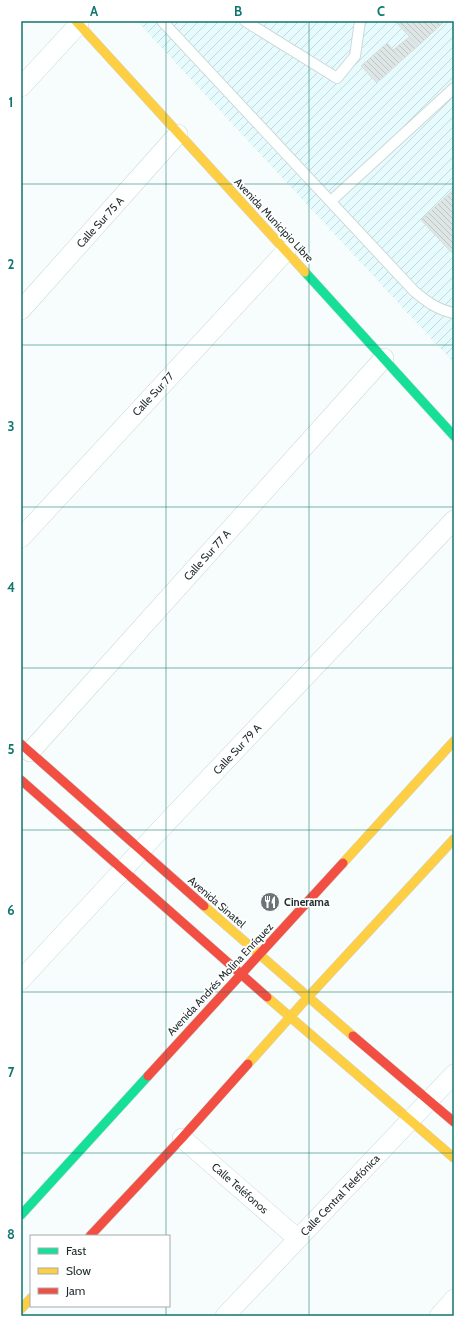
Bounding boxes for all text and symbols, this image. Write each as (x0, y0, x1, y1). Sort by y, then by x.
text: A (90, 3, 99, 19)
text: B (234, 3, 242, 19)
text: C (377, 3, 385, 19)
text: 1 (9, 94, 13, 110)
street label: Avenida Municipio Libre (231, 175, 317, 265)
street label: Calle Sur 75 A (73, 193, 127, 251)
text: 2 (8, 256, 15, 272)
street label: Calle Sur 77 (129, 369, 177, 419)
text: 3 (7, 418, 15, 434)
street label: Calle Sur 77 A (180, 526, 234, 583)
text: 4 (7, 579, 15, 595)
street label: Calle Sur 79 A (210, 721, 264, 777)
text: 5 (8, 741, 15, 757)
street label: Avenida Sinatel (185, 873, 249, 931)
restaurant icon: Cinerama (259, 891, 281, 913)
place label: Cinerama (284, 895, 330, 909)
text: 6 (7, 902, 15, 918)
street label: Avenida Andrés Molina Enríquez (164, 920, 276, 1038)
text: 7 (8, 1064, 15, 1080)
street label: Calle Central Telefónica (297, 1151, 383, 1239)
street label: Calle Teléfonos (209, 1160, 272, 1217)
text: 8 (7, 1226, 15, 1242)
legend (30, 1235, 170, 1307)
text: Fast (66, 1243, 86, 1258)
text: Slow (66, 1263, 91, 1278)
text: Jam (65, 1283, 85, 1298)

